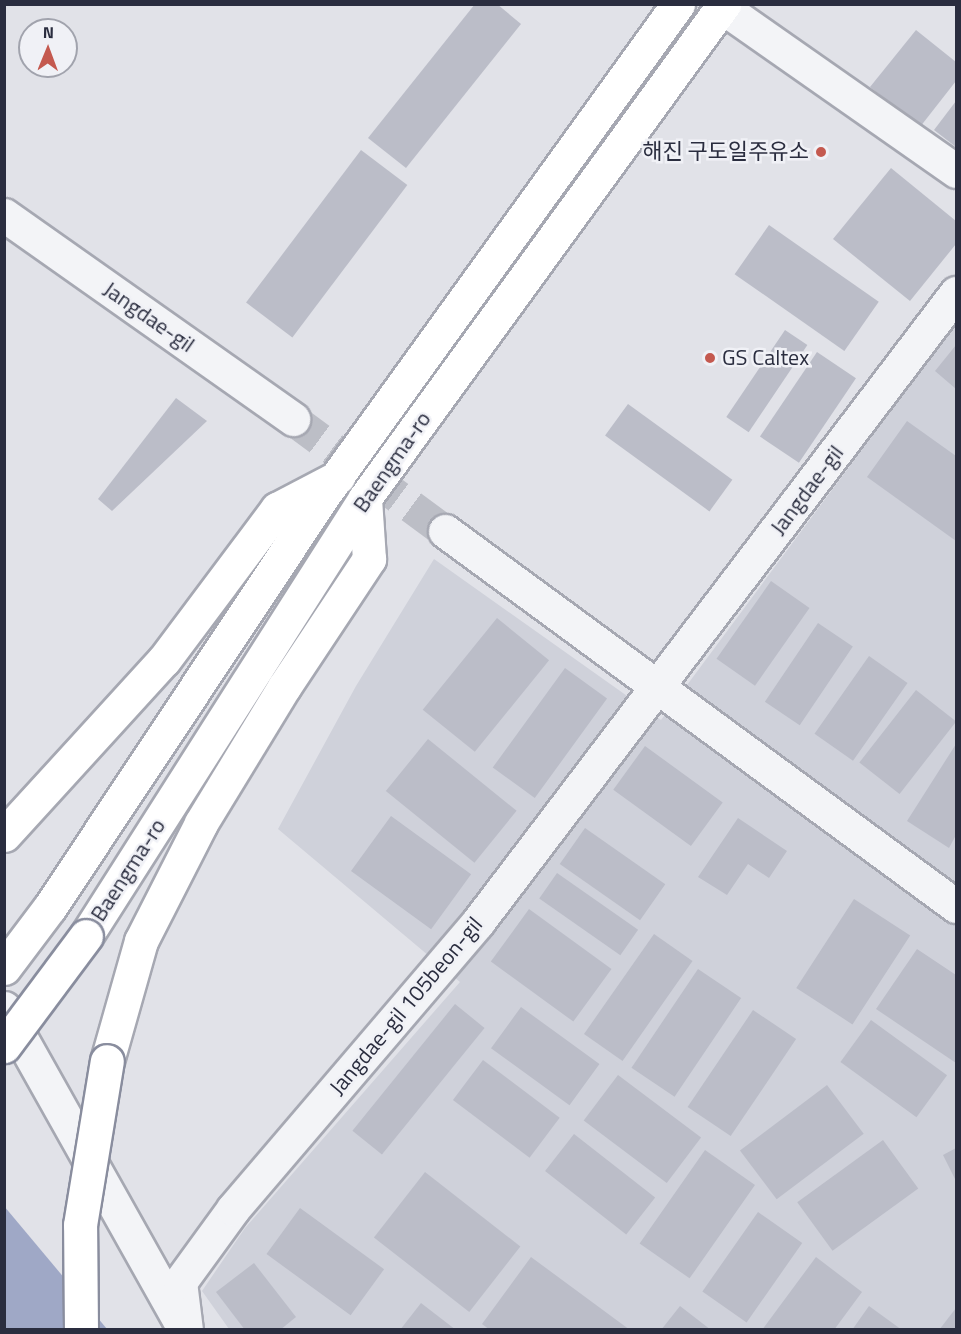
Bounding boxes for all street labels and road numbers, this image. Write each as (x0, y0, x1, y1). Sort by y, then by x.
street label: Jangdae-gil (98, 276, 200, 358)
street label: Baengma-ro (348, 407, 436, 517)
street label: Jangdae-gil (765, 440, 849, 540)
street label: Baengma-ro (85, 814, 171, 926)
street label: Jangdae-gil 105beon-gil (324, 912, 488, 1100)

